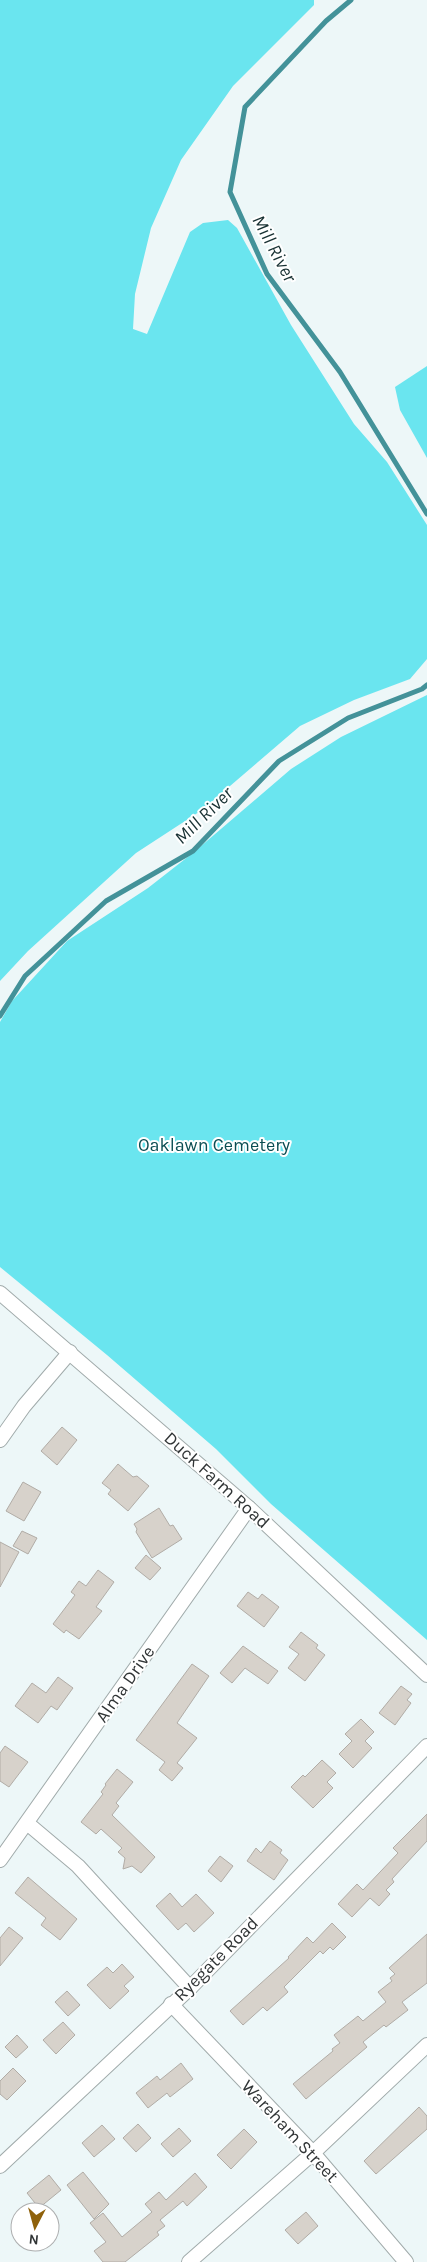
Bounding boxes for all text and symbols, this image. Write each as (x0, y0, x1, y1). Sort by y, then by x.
water label: Mill River (247, 211, 302, 287)
water label: Mill River (170, 782, 239, 849)
park label: Oaklawn Cemetery (138, 1134, 291, 1156)
street label: Duck Farm Road (160, 1427, 274, 1533)
street label: Alma Drive (91, 1641, 159, 1727)
street label: Ryegate Road (169, 1912, 263, 2006)
street label: Wareham Street (237, 2075, 343, 2187)
north arrow (10, 2202, 60, 2252)
text: N (28, 2230, 40, 2248)

